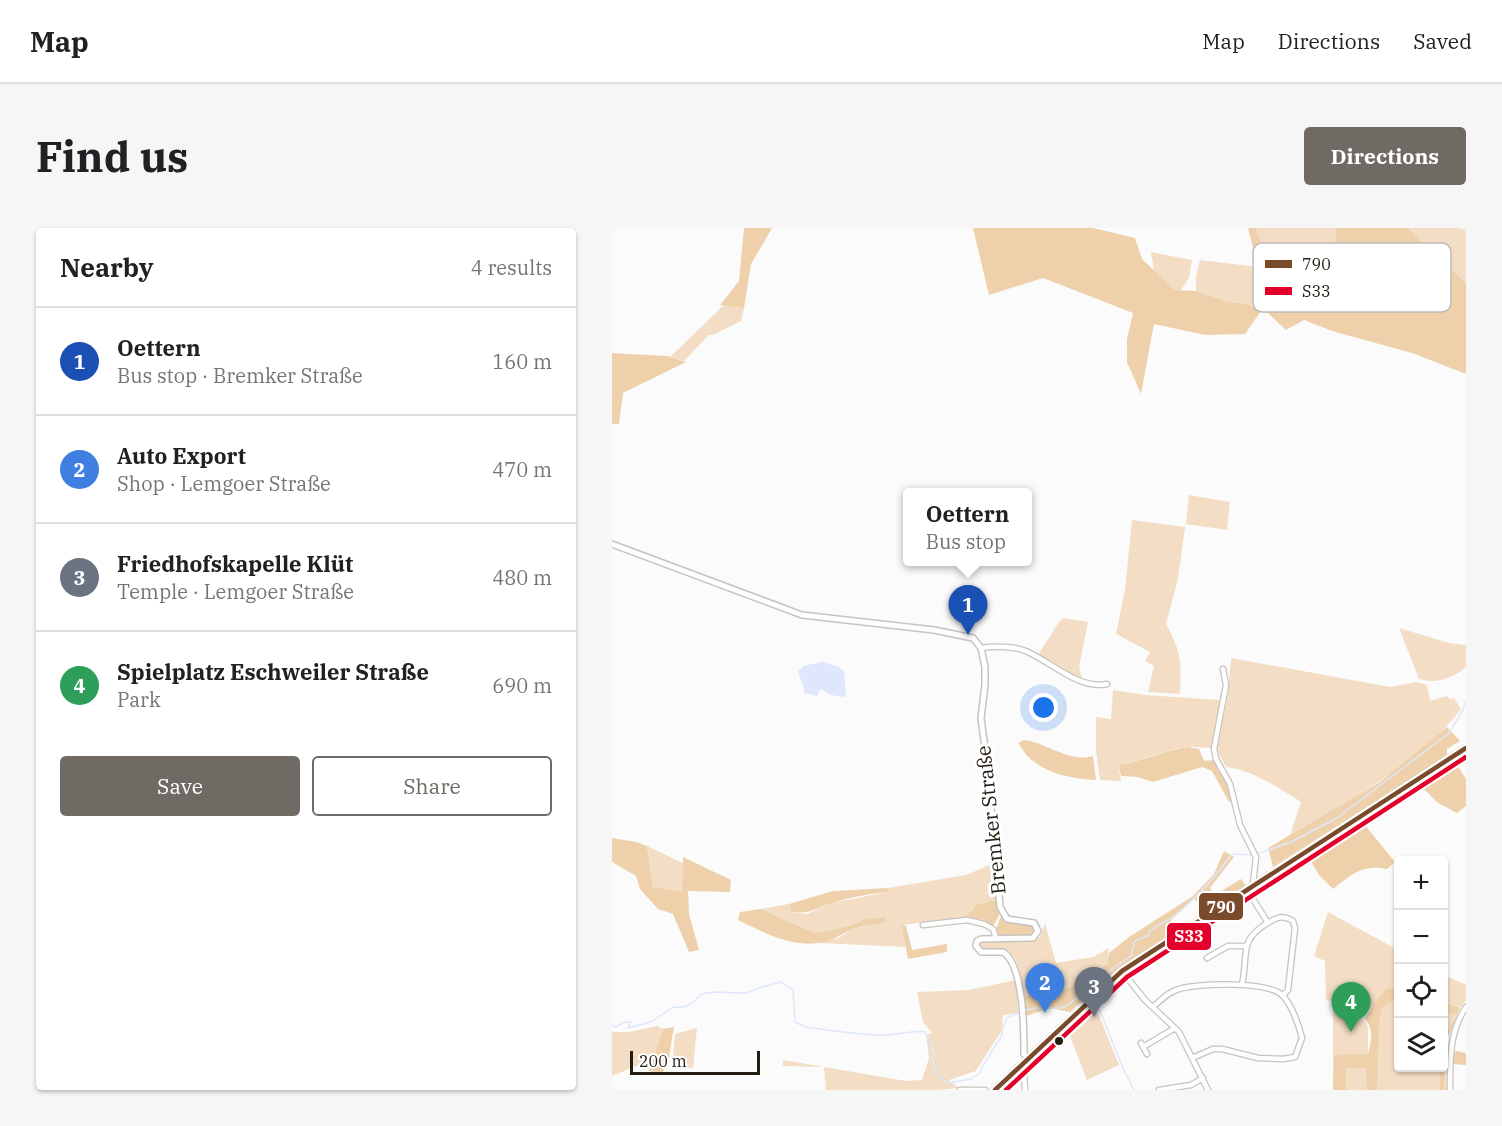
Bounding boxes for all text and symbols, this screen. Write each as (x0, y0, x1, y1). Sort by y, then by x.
text: Map (30, 23, 89, 60)
text: Map (1202, 27, 1245, 55)
text: Directions (1278, 27, 1380, 55)
text: Saved (1413, 27, 1472, 55)
button: Directions (1304, 127, 1466, 185)
text: Find us (36, 129, 188, 184)
legend (1253, 243, 1451, 312)
text: Nearby (60, 250, 154, 284)
text: 4 results (471, 254, 552, 281)
text: 790 (1302, 254, 1331, 274)
text: S33 (1302, 281, 1331, 301)
text: Oettern (117, 333, 200, 362)
text: 1 (74, 348, 86, 375)
text: 160 m (492, 348, 552, 375)
text: Bus stop · Bremker Straße (117, 362, 363, 389)
text: Auto Export (117, 441, 246, 470)
text: 2 (74, 456, 86, 483)
text: 470 m (492, 456, 552, 483)
text: Shop · Lemgoer Straße (117, 470, 331, 497)
popup (903, 488, 1032, 566)
text: Oettern (926, 499, 1009, 528)
text: Bus stop (926, 528, 1006, 555)
text: Friedhofskapelle Klüt (117, 549, 353, 578)
text: 3 (74, 564, 86, 591)
text: 480 m (492, 564, 552, 591)
text: Temple · Lemgoer Straße (117, 578, 354, 605)
pin: 1 (948, 586, 988, 635)
text: Spielplatz Eschweiler Straße (117, 657, 429, 686)
text: 4 (74, 672, 86, 699)
text: 690 m (492, 672, 552, 699)
text: Park (117, 686, 161, 713)
your location (1029, 693, 1058, 722)
street label: Bremker Straße (969, 744, 1012, 896)
button: Save (60, 756, 300, 816)
button: Share (312, 756, 552, 816)
map controls (1394, 856, 1448, 1072)
button: + (1394, 856, 1448, 910)
line badge: 790 (1198, 892, 1244, 921)
text: 790 (1207, 897, 1236, 917)
button: − (1394, 910, 1448, 964)
line badge: S33 (1166, 922, 1212, 951)
text: S33 (1174, 926, 1204, 946)
pin: 2 (1026, 964, 1064, 1013)
button: locate (1394, 964, 1448, 1018)
pin: 3 (1074, 968, 1114, 1017)
pin: 4 (1332, 982, 1370, 1032)
button: layers (1394, 1018, 1448, 1072)
unlabelled marker (1053, 1035, 1065, 1047)
scale bar (630, 1048, 760, 1076)
text: 200 m (639, 1051, 687, 1071)

